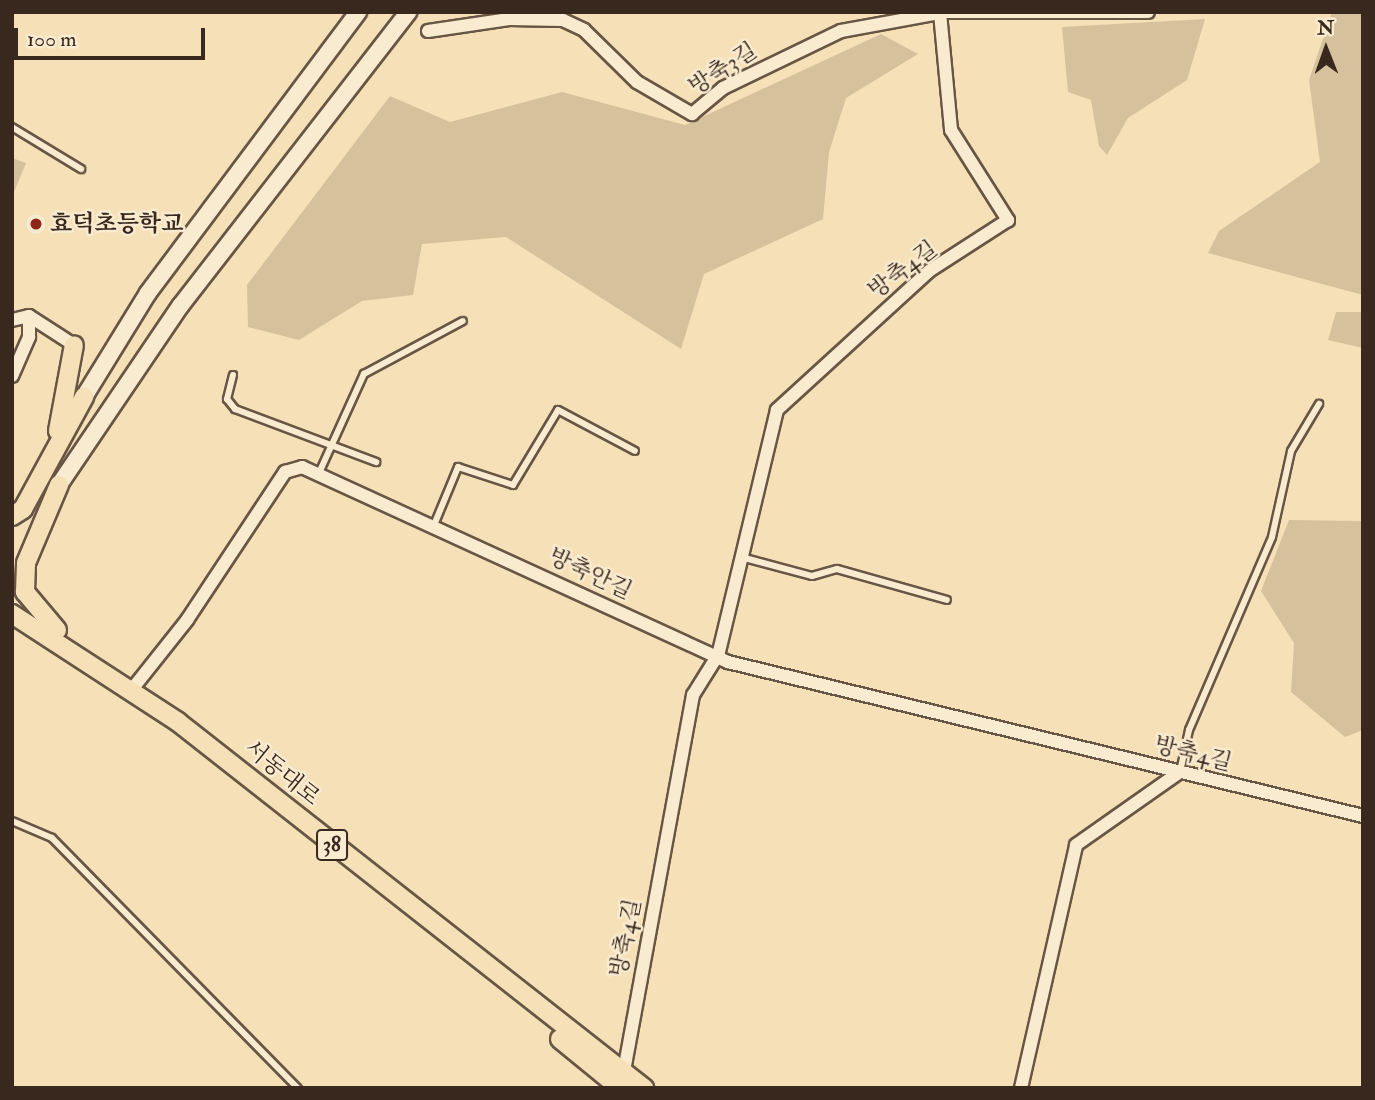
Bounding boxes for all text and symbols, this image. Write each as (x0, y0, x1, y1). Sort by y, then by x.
scale bar (18, 14, 208, 58)
north arrow (1291, 14, 1361, 84)
text: N (1317, 16, 1334, 40)
text: 100 m (27, 26, 77, 53)
street label: 방축3길 (684, 37, 762, 101)
place label: 효덕초등학교 (50, 210, 183, 238)
marker: 효덕초등학교 (28, 216, 44, 232)
street label: 방축4길 (863, 235, 943, 305)
street label: 방축안길 (544, 543, 636, 605)
street label: 방축4길 (1151, 731, 1235, 777)
street label: 서동대로 (239, 734, 325, 812)
road number: 38 (314, 828, 350, 862)
street label: 방축4길 (605, 897, 647, 979)

